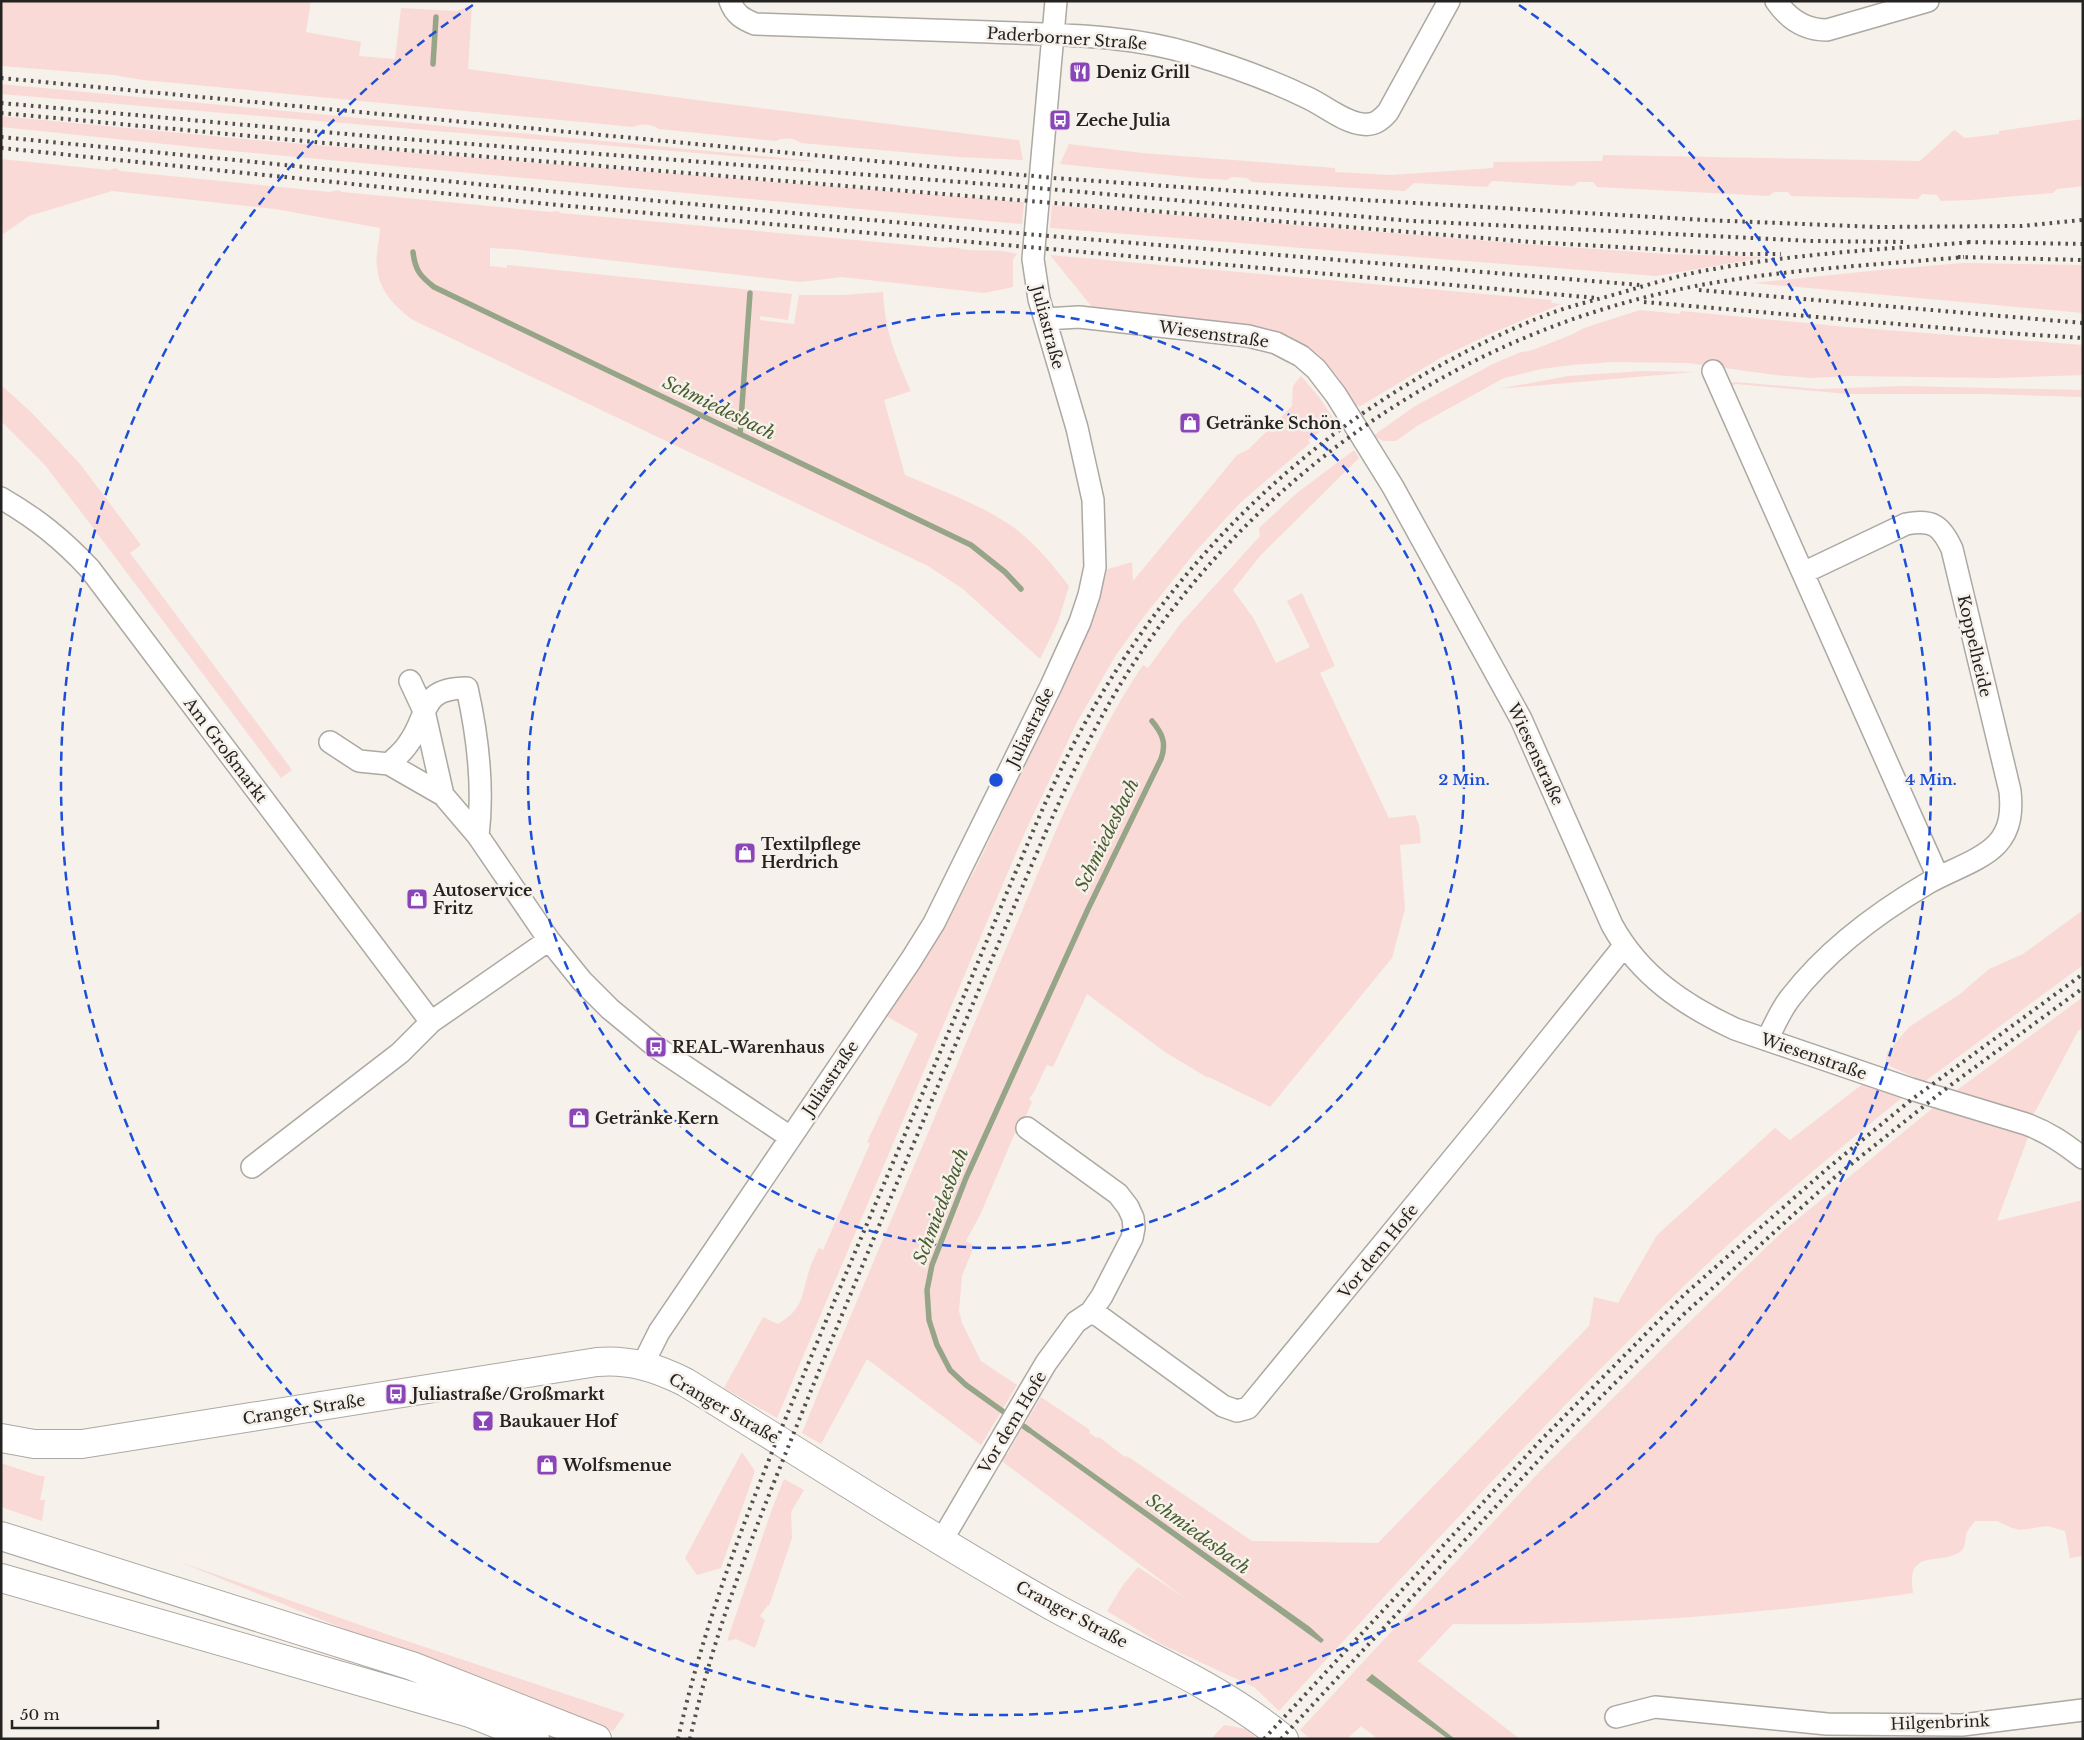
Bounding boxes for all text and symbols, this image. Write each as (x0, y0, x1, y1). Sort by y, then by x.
street label: Paderborner Straße (986, 22, 1148, 54)
restaurant icon: Deniz Grill (1068, 60, 1092, 84)
place label: Deniz Grill (1096, 62, 1190, 82)
bus stop icon: Zeche Julia (1048, 108, 1072, 132)
place label: Zeche Julia (1076, 110, 1170, 130)
street label: Juliastraße (1027, 281, 1069, 371)
street label: Wiesenstraße (1157, 316, 1270, 352)
water label: Schmiedesbach (659, 371, 779, 445)
shop icon: Getränke Schön (1178, 411, 1202, 435)
place label: Getränke Schön (1206, 413, 1342, 433)
street label: Koppelheide (1954, 593, 1996, 699)
street label: Juliastraße (1001, 684, 1058, 772)
street label: Am Großmarkt (179, 693, 272, 807)
street label: Wiesenstraße (1503, 699, 1568, 808)
text: 2 Min. (1438, 770, 1490, 789)
text: 4 Min. (1905, 770, 1957, 789)
centre of rings (987, 771, 1005, 789)
water label: Schmiedesbach (1070, 775, 1144, 895)
place label: Textilpflege Herdrich (761, 834, 861, 872)
shop icon: Textilpflege Herdrich (733, 841, 757, 865)
place label: Autoservice Fritz (432, 880, 532, 918)
shop icon: Autoservice Fritz (405, 887, 429, 911)
street label: Wiesenstraße (1757, 1028, 1870, 1083)
bus stop icon: REAL-Warenhaus (644, 1035, 668, 1059)
place label: REAL-Warenhaus (672, 1037, 825, 1057)
street label: Juliastraße (797, 1037, 862, 1121)
shop icon: Getränke Kern (567, 1106, 591, 1130)
place label: Getränke Kern (595, 1108, 719, 1128)
water label: Schmiedesbach (909, 1145, 973, 1267)
street label: Vor dem Hofe (1333, 1200, 1422, 1303)
street label: Vor dem Hofe (973, 1367, 1050, 1478)
street label: Cranger Straße (665, 1368, 783, 1448)
bus stop icon: Juliastraße/Großmarkt (384, 1382, 408, 1406)
place label: Juliastraße/Großmarkt (409, 1384, 606, 1404)
street label: Cranger Straße (241, 1389, 367, 1429)
bar icon: Baukauer Hof (471, 1409, 495, 1433)
place label: Baukauer Hof (499, 1411, 619, 1431)
shop icon: Wolfsmenue (535, 1453, 559, 1477)
place label: Wolfsmenue (562, 1455, 672, 1475)
water label: Schmiedesbach (1142, 1489, 1254, 1579)
street label: Cranger Straße (1013, 1576, 1131, 1652)
scale bar (12, 1698, 159, 1730)
text: 50 m (20, 1705, 60, 1724)
street label: Hilgenbrink (1890, 1710, 1990, 1734)

